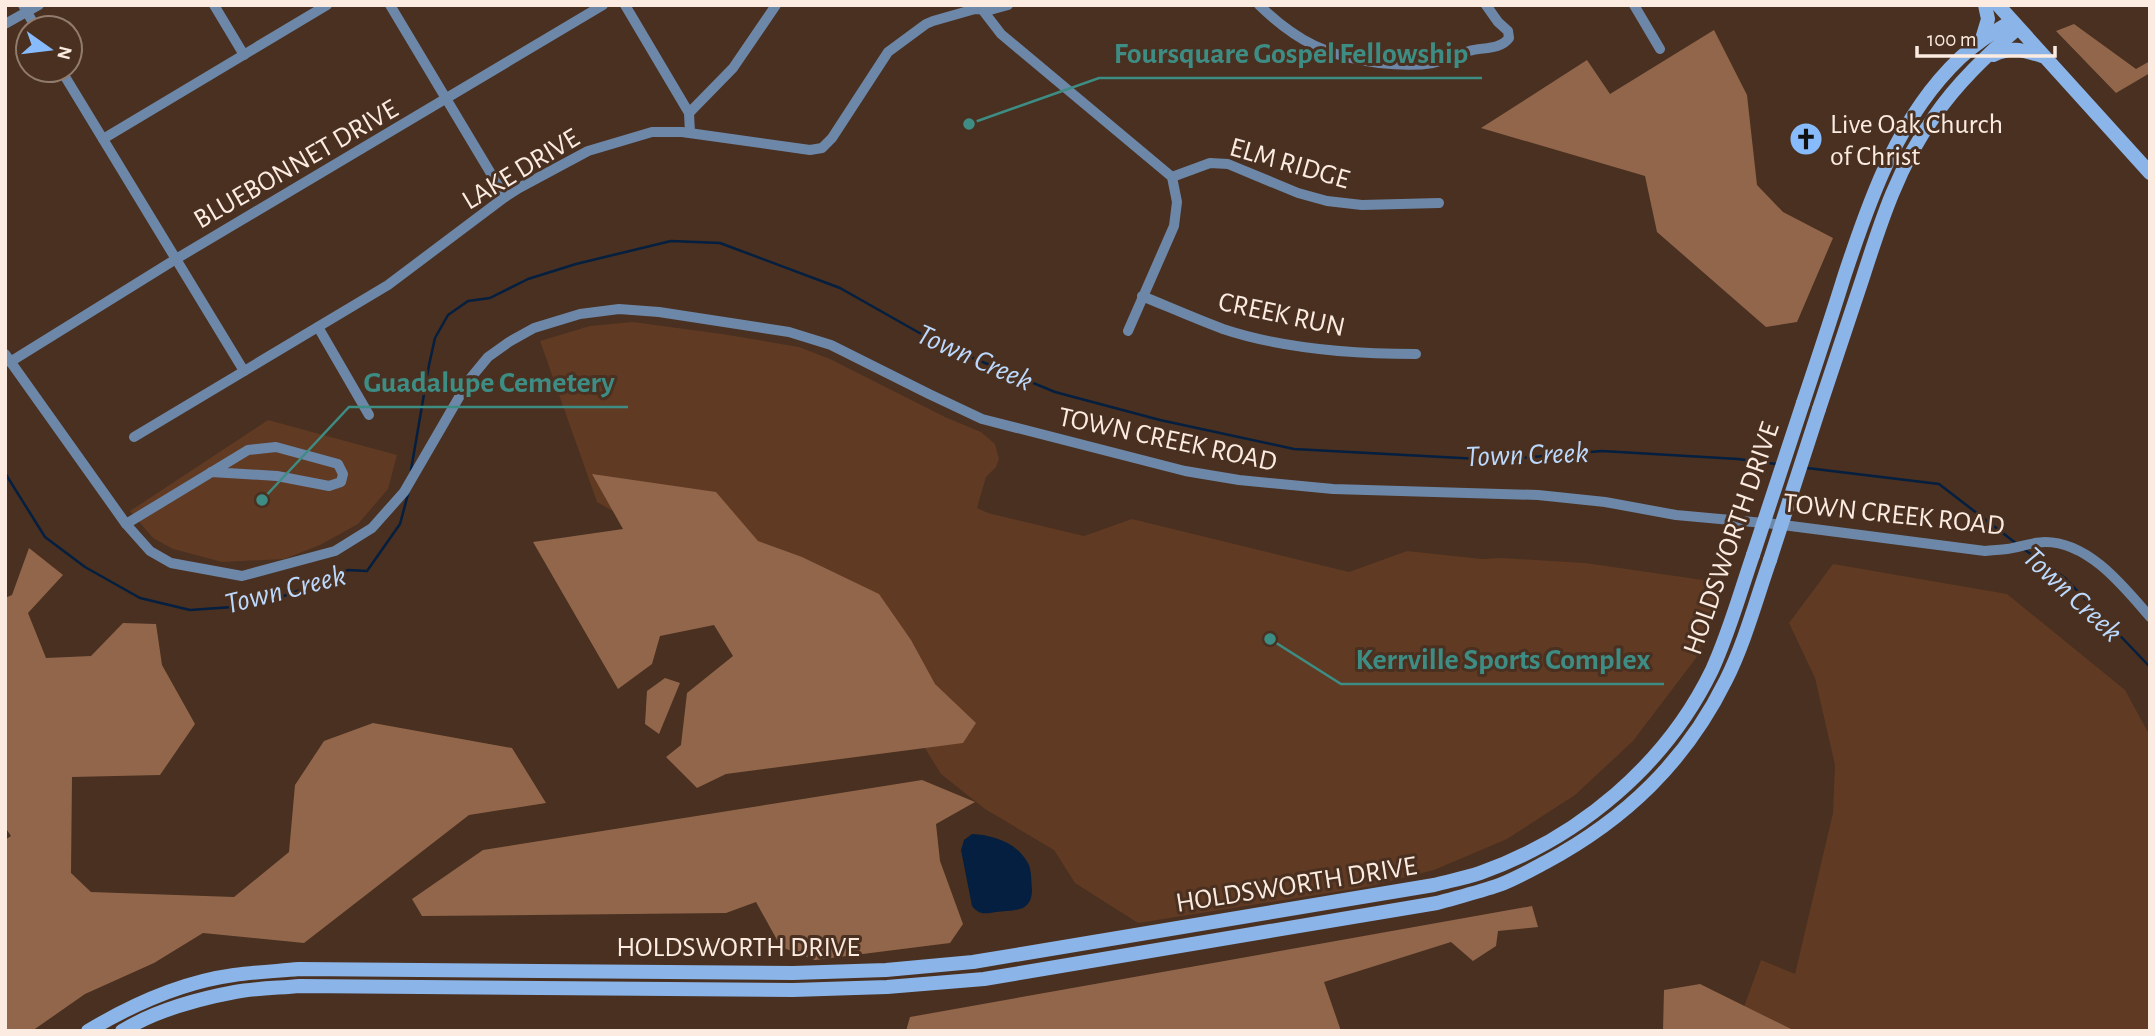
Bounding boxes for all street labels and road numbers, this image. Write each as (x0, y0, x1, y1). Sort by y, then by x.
street label: BLUEBONNET DRIVE (189, 95, 403, 235)
street label: LAKE DRIVE (458, 124, 584, 216)
street label: ELM RIDGE (1226, 133, 1353, 194)
street label: CREEK RUN (1216, 288, 1347, 342)
street label: TOWN CREEK ROAD (1056, 403, 1279, 477)
street label: HOLDSWORTH DRIVE (1679, 419, 1785, 658)
street label: TOWN CREEK ROAD (1782, 489, 2006, 541)
street label: HOLDSWORTH DRIVE (1174, 852, 1419, 918)
street label: HOLDSWORTH DRIVE (616, 934, 860, 962)

